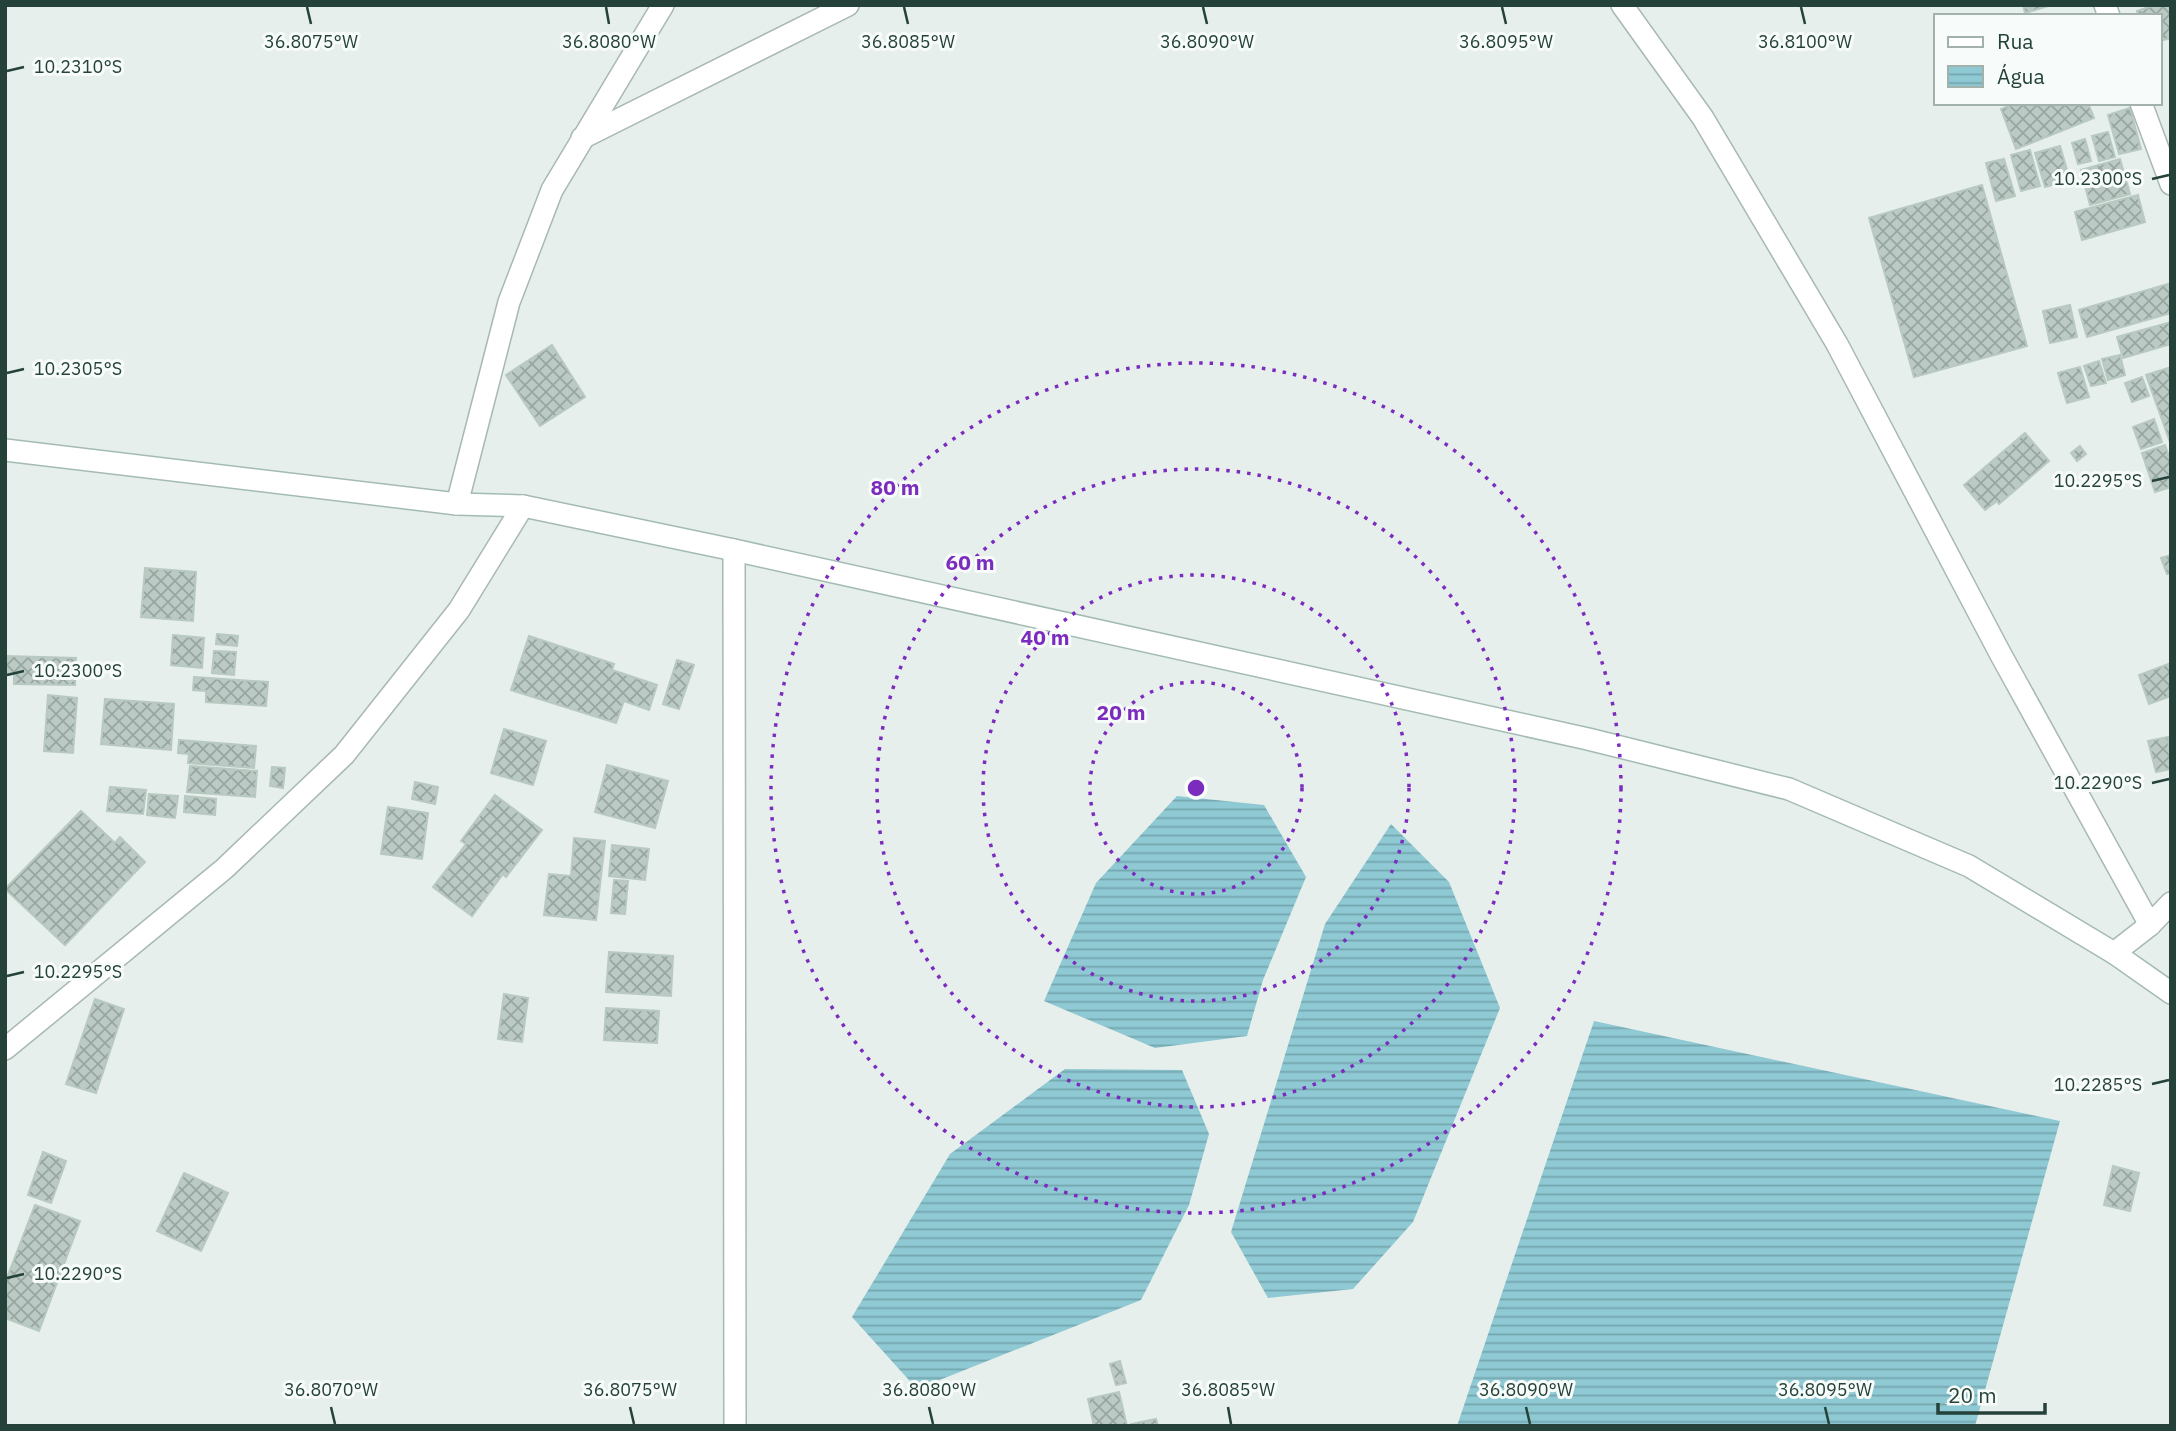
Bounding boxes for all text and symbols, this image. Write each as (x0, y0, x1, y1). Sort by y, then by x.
legend (1934, 14, 2162, 105)
text: Rua (1997, 27, 2034, 55)
text: 36.8075°W (264, 30, 358, 53)
text: 36.8080°W (562, 30, 656, 53)
text: 36.8085°W (861, 30, 955, 53)
text: 36.8090°W (1160, 30, 1254, 53)
text: 36.8095°W (1459, 30, 1553, 53)
text: 36.8100°W (1758, 30, 1852, 53)
text: 10.2310°S (34, 55, 122, 78)
text: Água (1997, 62, 2045, 90)
text: 10.2300°S (2054, 167, 2142, 190)
text: 10.2305°S (34, 357, 122, 380)
text: 10.2295°S (2054, 469, 2142, 492)
text: 80 m (871, 473, 919, 501)
text: 60 m (946, 548, 994, 576)
text: 40 m (1021, 623, 1069, 651)
text: 10.2300°S (34, 659, 122, 682)
text: 20 m (1097, 698, 1145, 726)
text: 10.2290°S (2054, 771, 2142, 794)
centre of rings (1184, 776, 1208, 800)
text: 10.2295°S (34, 960, 122, 983)
text: 10.2285°S (2054, 1073, 2142, 1096)
text: 10.2290°S (34, 1262, 122, 1285)
scale bar (1938, 1372, 2045, 1416)
text: 36.8070°W (284, 1378, 378, 1401)
text: 36.8075°W (583, 1378, 677, 1401)
text: 36.8080°W (882, 1378, 976, 1401)
text: 36.8085°W (1181, 1378, 1275, 1401)
text: 36.8090°W (1479, 1378, 1573, 1401)
text: 36.8095°W (1778, 1378, 1872, 1401)
text: 20 m (1948, 1381, 1997, 1409)

